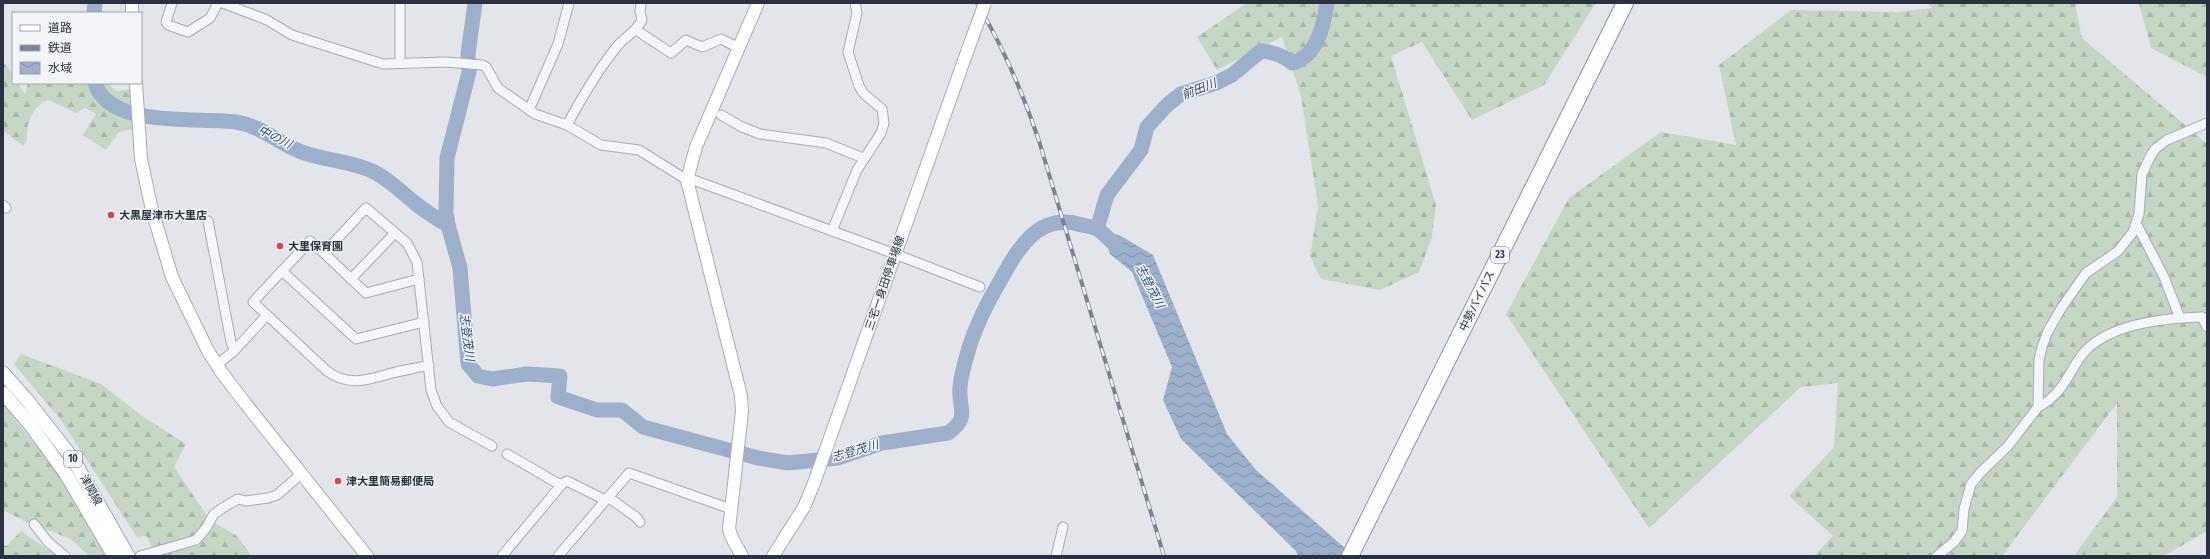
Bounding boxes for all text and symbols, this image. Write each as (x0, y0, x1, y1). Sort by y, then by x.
legend (12, 12, 142, 84)
text: 道路 (48, 21, 72, 35)
text: 鉄道 (48, 41, 72, 55)
text: 水域 (48, 61, 72, 75)
water label: 前田川 (1180, 75, 1220, 102)
water label: 中の川 (256, 123, 296, 152)
place label: 大黒屋津市大里店 (119, 209, 207, 222)
marker: 大黒屋津市大里店 (106, 210, 116, 220)
street label: 三宅一身田停車場線 (863, 234, 907, 332)
place label: 大里保育園 (288, 240, 343, 253)
marker: 大里保育園 (275, 241, 285, 251)
road number: 23 (1491, 247, 1509, 263)
water label: 志登茂川 (1133, 262, 1168, 312)
street label: 中勢バイパス (1457, 269, 1497, 333)
water label: 志登茂川 (457, 312, 477, 364)
water label: 志登茂川 (830, 437, 882, 464)
road number: 10 (64, 451, 82, 467)
street label: 津関線 (77, 472, 105, 508)
place label: 津大里簡易郵便局 (346, 475, 434, 488)
marker: 津大里簡易郵便局 (333, 476, 343, 486)

